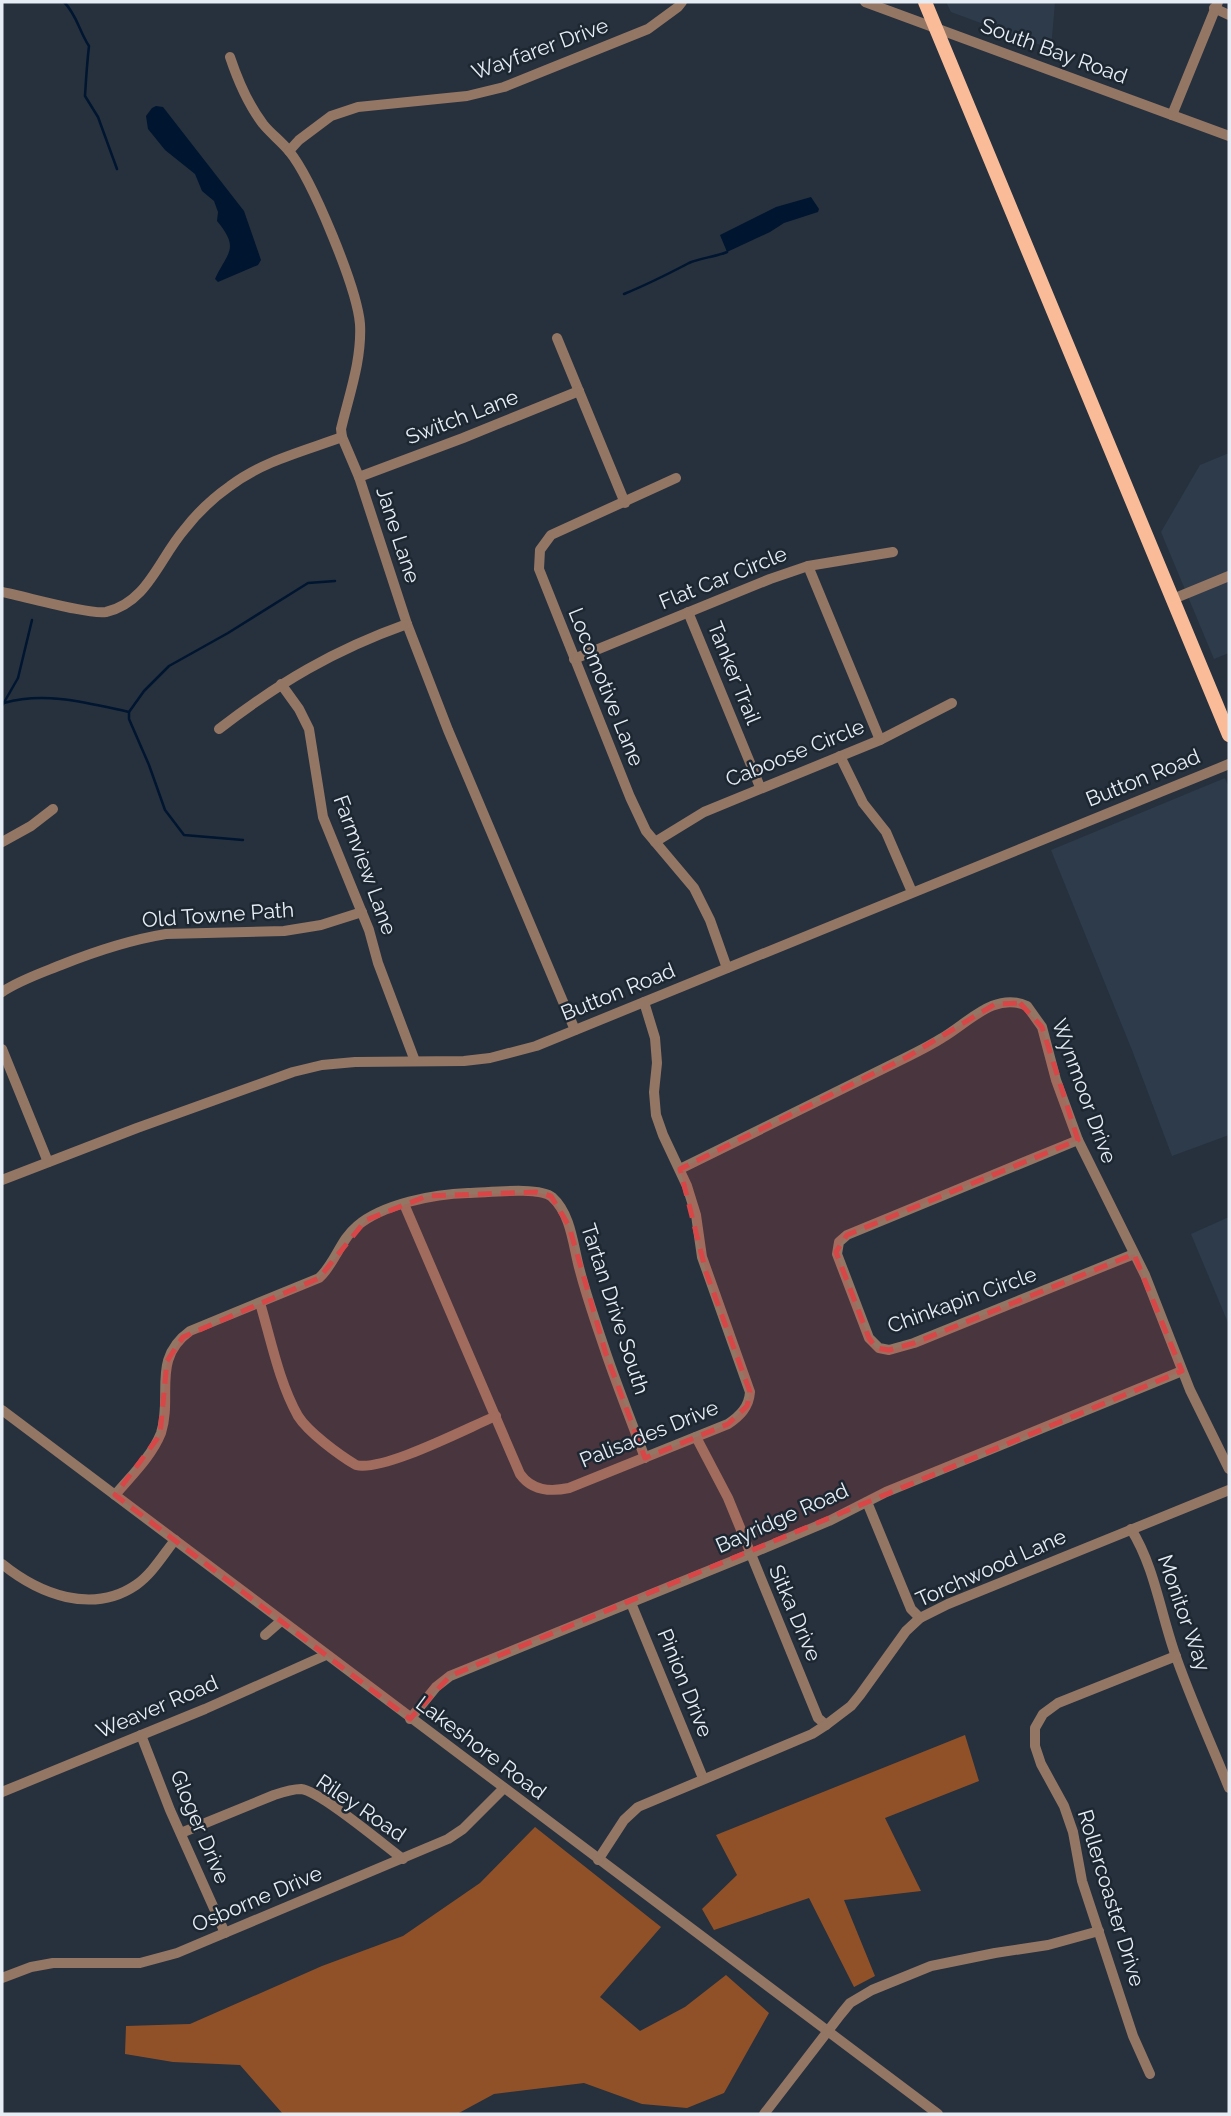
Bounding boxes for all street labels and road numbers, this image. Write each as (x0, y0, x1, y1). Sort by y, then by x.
street label: Wayfarer Drive (468, 12, 611, 85)
street label: South Bay Road (978, 12, 1131, 89)
street label: Switch Lane (402, 384, 522, 449)
street label: Jane Lane (371, 484, 426, 586)
street label: Flat Car Circle (655, 541, 790, 615)
street label: Locomotive Lane (563, 604, 650, 770)
street label: Tanker Trail (702, 618, 767, 728)
street label: Caboose Circle (722, 713, 868, 792)
street label: Button Road (1082, 743, 1204, 812)
street label: Farmview Lane (329, 792, 402, 938)
street label: Old Towne Path (141, 897, 295, 932)
street label: Button Road (557, 957, 679, 1026)
street label: Wynmoor Drive (1047, 1015, 1122, 1167)
street label: Tartan Drive South (576, 1220, 655, 1397)
street label: Chinkapin Circle (884, 1261, 1040, 1338)
street label: Palisades Drive (576, 1394, 722, 1473)
street label: Bayridge Road (712, 1477, 852, 1558)
street label: Torchwood Lane (912, 1523, 1070, 1612)
street label: Monitor Way (1153, 1551, 1216, 1674)
street label: Sitka Drive (764, 1561, 827, 1665)
street label: Pinion Drive (652, 1625, 719, 1741)
street label: Weaver Road (92, 1670, 221, 1743)
street label: Lakeshore Road (411, 1691, 551, 1805)
street label: Gloger Drive (165, 1766, 236, 1887)
street label: Riley Road (312, 1769, 411, 1847)
street label: Rollercoaster Drive (1073, 1806, 1150, 1989)
street label: Osborne Drive (188, 1860, 326, 1937)

